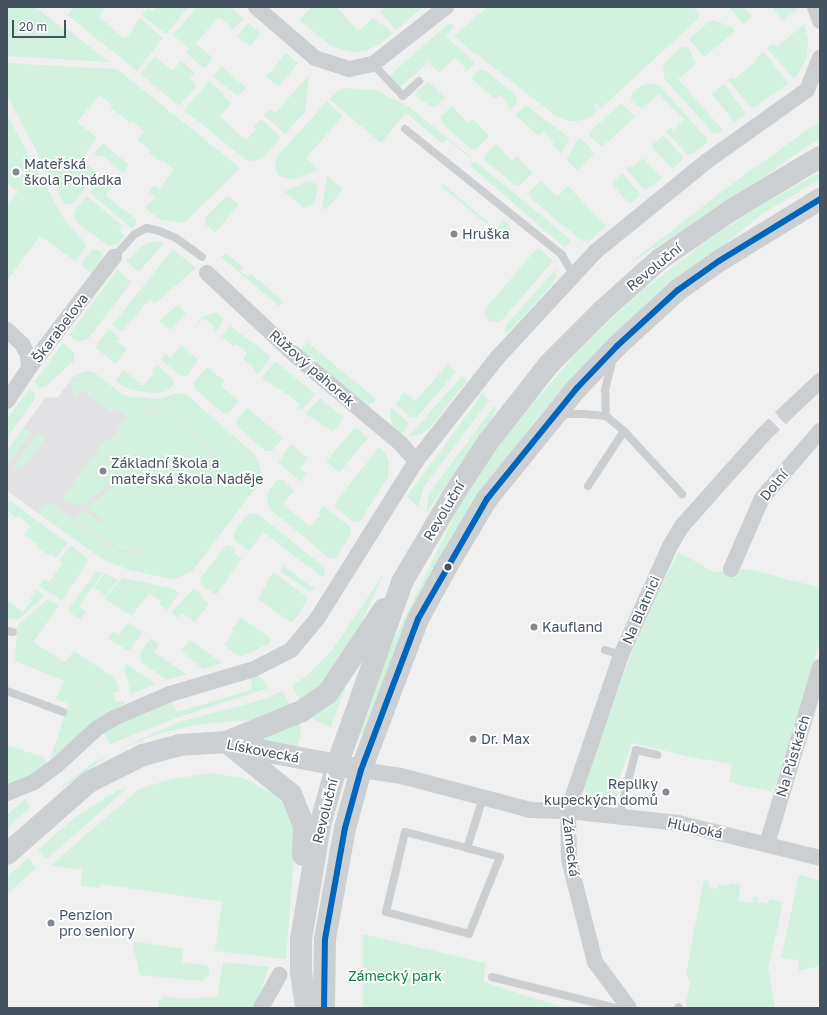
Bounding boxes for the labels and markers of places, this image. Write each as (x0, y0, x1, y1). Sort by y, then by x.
place label: Mateřská škola Pohádka (24, 156, 122, 188)
marker: Mateřská škola Pohádka (11, 167, 21, 177)
place label: Hruška (462, 226, 510, 242)
marker: Hruška (449, 229, 459, 239)
place label: Základní škola a mateřská škola Naděje (111, 455, 263, 488)
marker: Základní škola a mateřská škola Naděje (98, 466, 108, 476)
unlabelled marker (443, 562, 453, 572)
place label: Kaufland (542, 619, 603, 635)
marker: Kaufland (529, 622, 539, 632)
place label: Dr. Max (481, 731, 530, 747)
marker: Dr. Max (468, 734, 478, 744)
place label: Repliky kupeckých domů (544, 776, 658, 808)
marker: Repliky kupeckých domů (661, 787, 671, 797)
place label: Penzion pro seniory (59, 907, 135, 940)
marker: Penzion pro seniory (46, 918, 56, 928)

